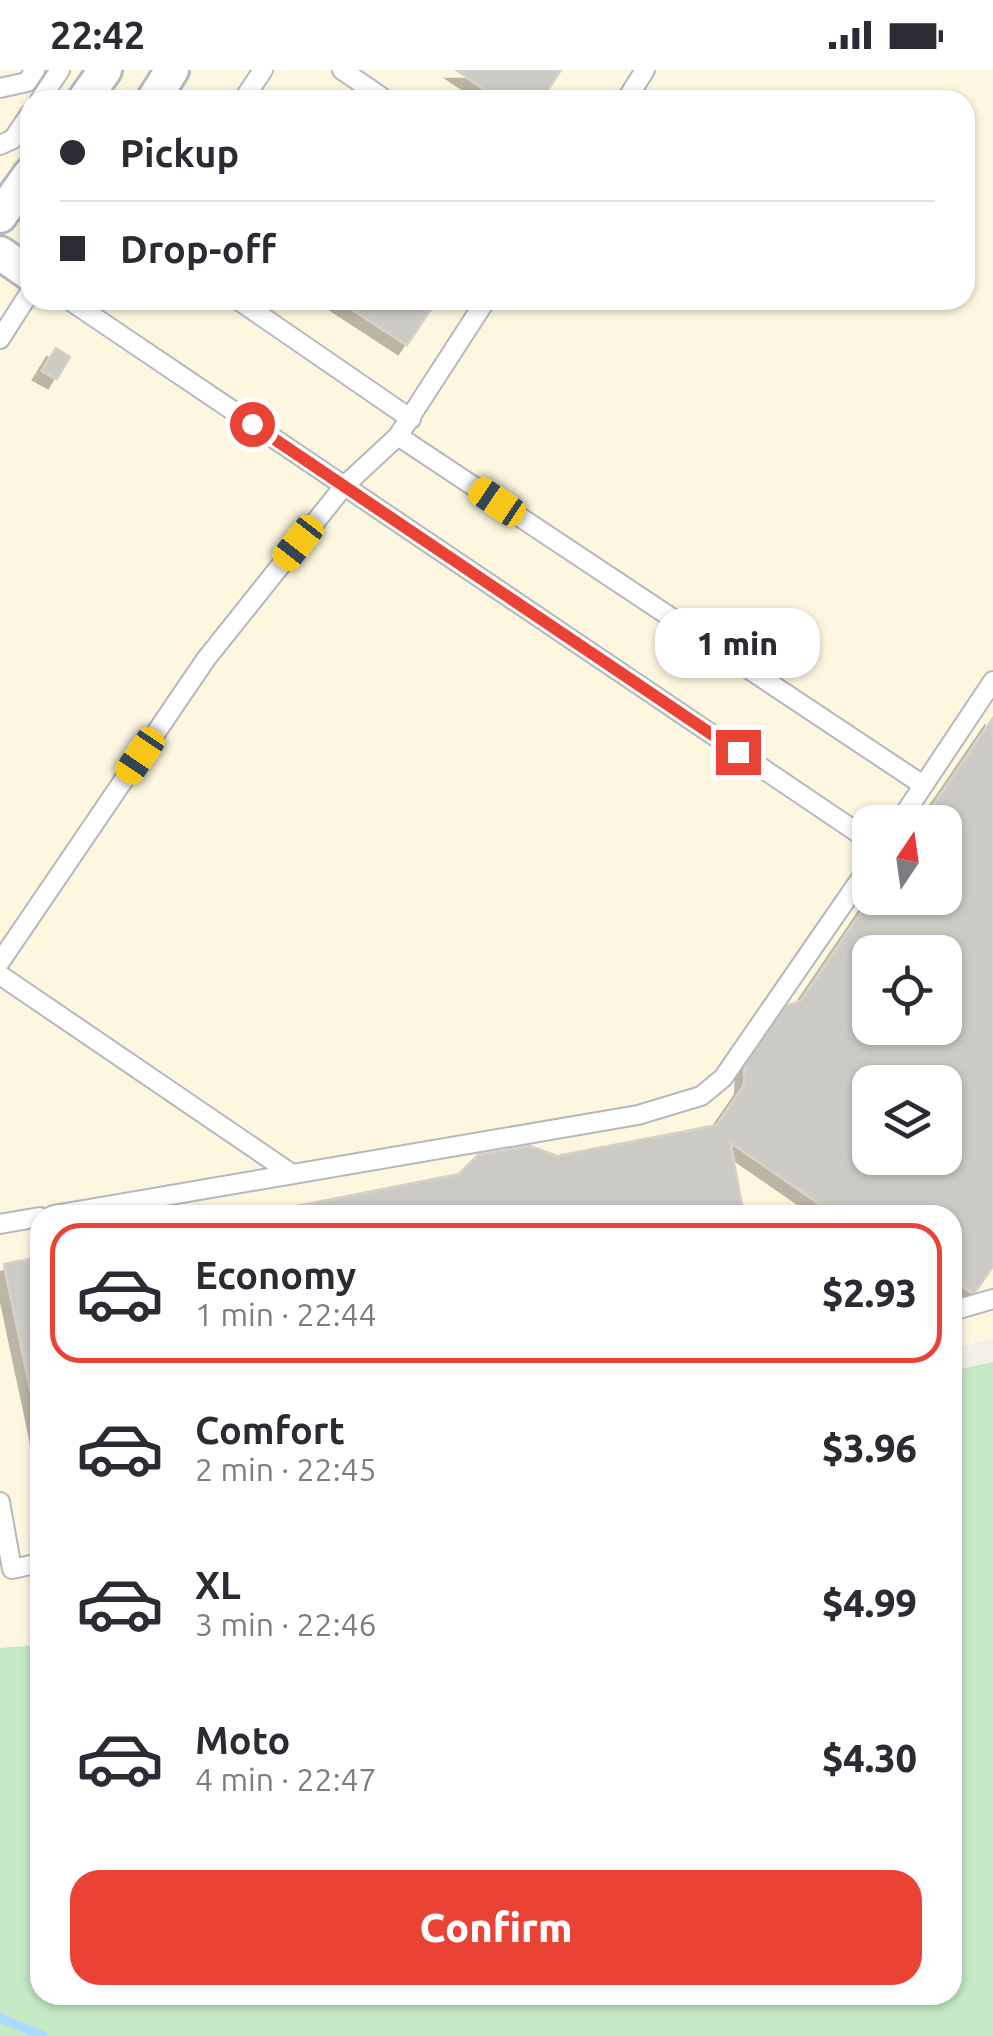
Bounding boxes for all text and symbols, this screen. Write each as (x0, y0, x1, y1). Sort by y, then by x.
text: 22:42 (50, 14, 145, 56)
text: Pickup (120, 132, 239, 174)
text: Drop-off (120, 228, 276, 270)
route start (230, 402, 275, 447)
car (464, 473, 530, 531)
car (268, 510, 328, 576)
callout: 1 min (656, 607, 820, 677)
text: 1 min (697, 625, 778, 661)
car (111, 723, 169, 789)
route end (716, 730, 761, 775)
north arrow (852, 805, 962, 915)
map controls (852, 805, 962, 1175)
button: locate (852, 935, 962, 1045)
button: layers (852, 1065, 962, 1175)
icon: car (75, 1248, 165, 1338)
text: Economy (195, 1254, 356, 1296)
text: $2.93 (822, 1272, 917, 1314)
text: 1 min · 22:44 (195, 1296, 377, 1332)
icon: car (75, 1403, 165, 1493)
text: Comfort (195, 1409, 345, 1451)
text: $3.96 (822, 1427, 917, 1469)
text: 2 min · 22:45 (195, 1451, 377, 1487)
icon: car (75, 1558, 165, 1648)
text: XL (195, 1564, 241, 1606)
text: $4.99 (822, 1582, 917, 1624)
text: 3 min · 22:46 (195, 1606, 377, 1642)
icon: car (75, 1713, 165, 1803)
text: Moto (195, 1719, 290, 1761)
text: $4.30 (822, 1737, 917, 1779)
text: 4 min · 22:47 (195, 1761, 377, 1797)
button: Confirm (70, 1870, 922, 1985)

